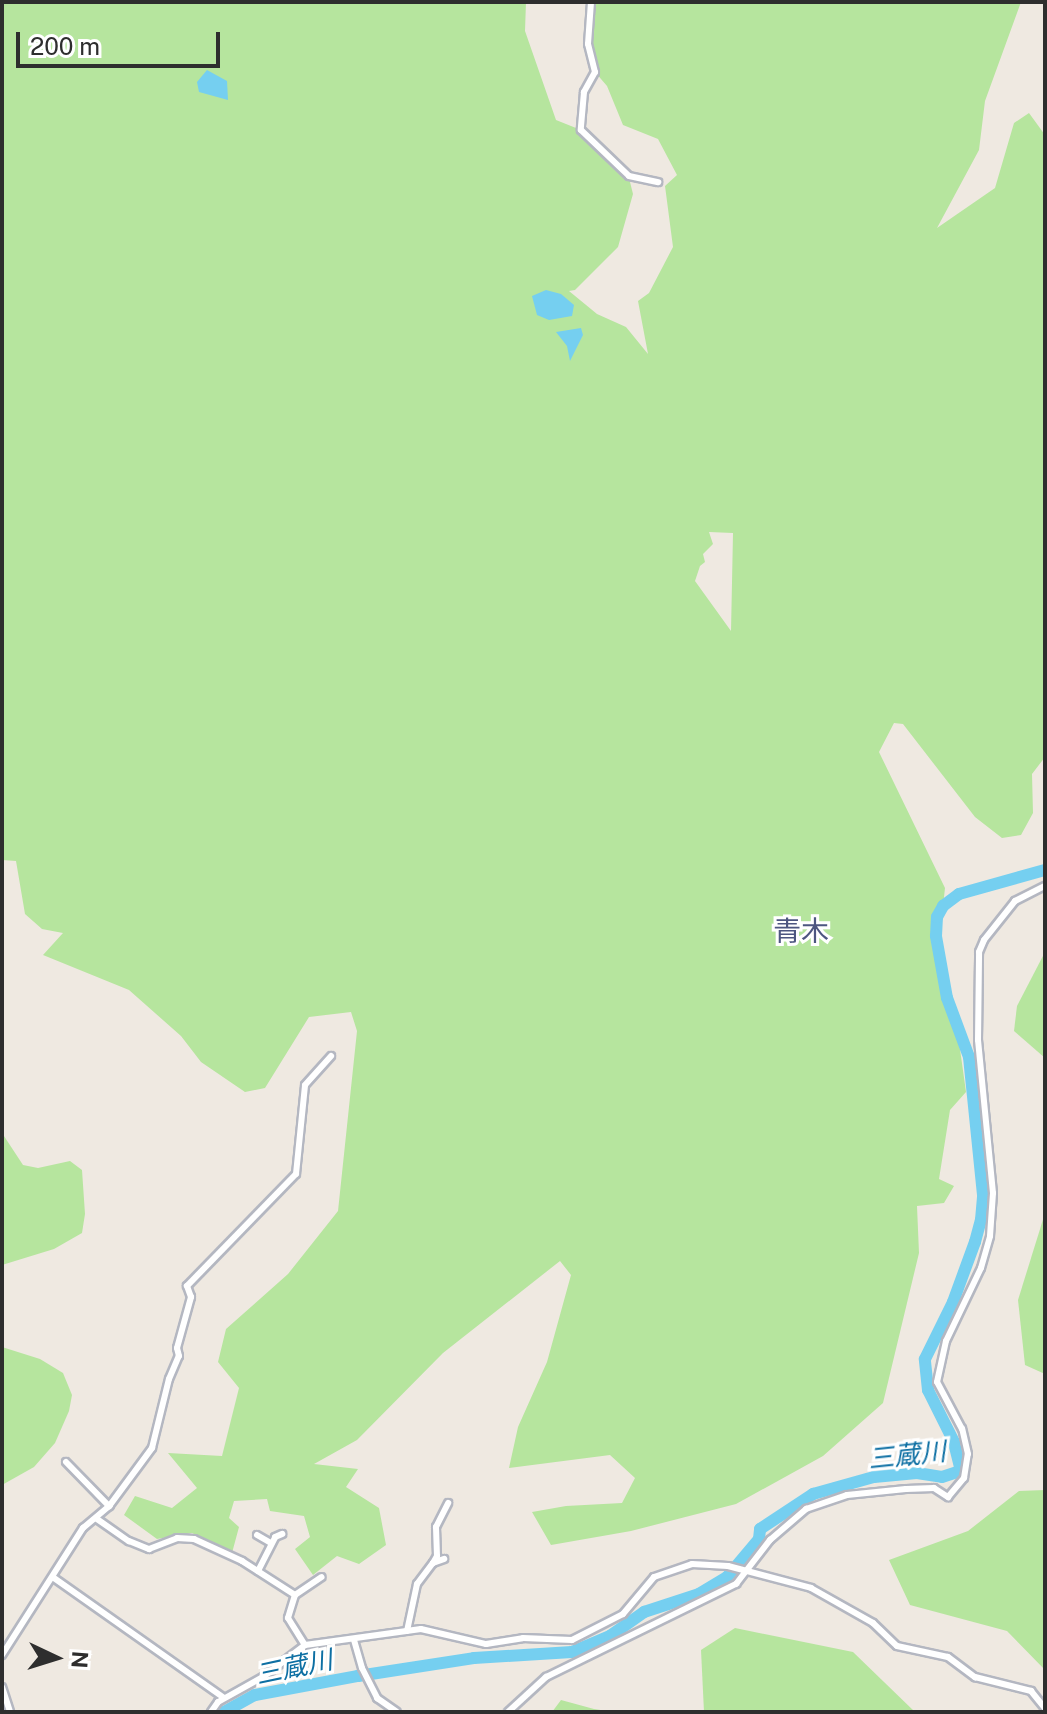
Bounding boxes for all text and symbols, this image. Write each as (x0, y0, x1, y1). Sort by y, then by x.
scale bar (20, 16, 224, 66)
text: 200 m (30, 32, 100, 60)
district label: 青木 (773, 914, 829, 948)
water label: 三蔵川 (867, 1435, 947, 1475)
north arrow (16, 1618, 96, 1698)
water label: 三蔵川 (253, 1644, 335, 1690)
text: N (66, 1650, 94, 1669)

